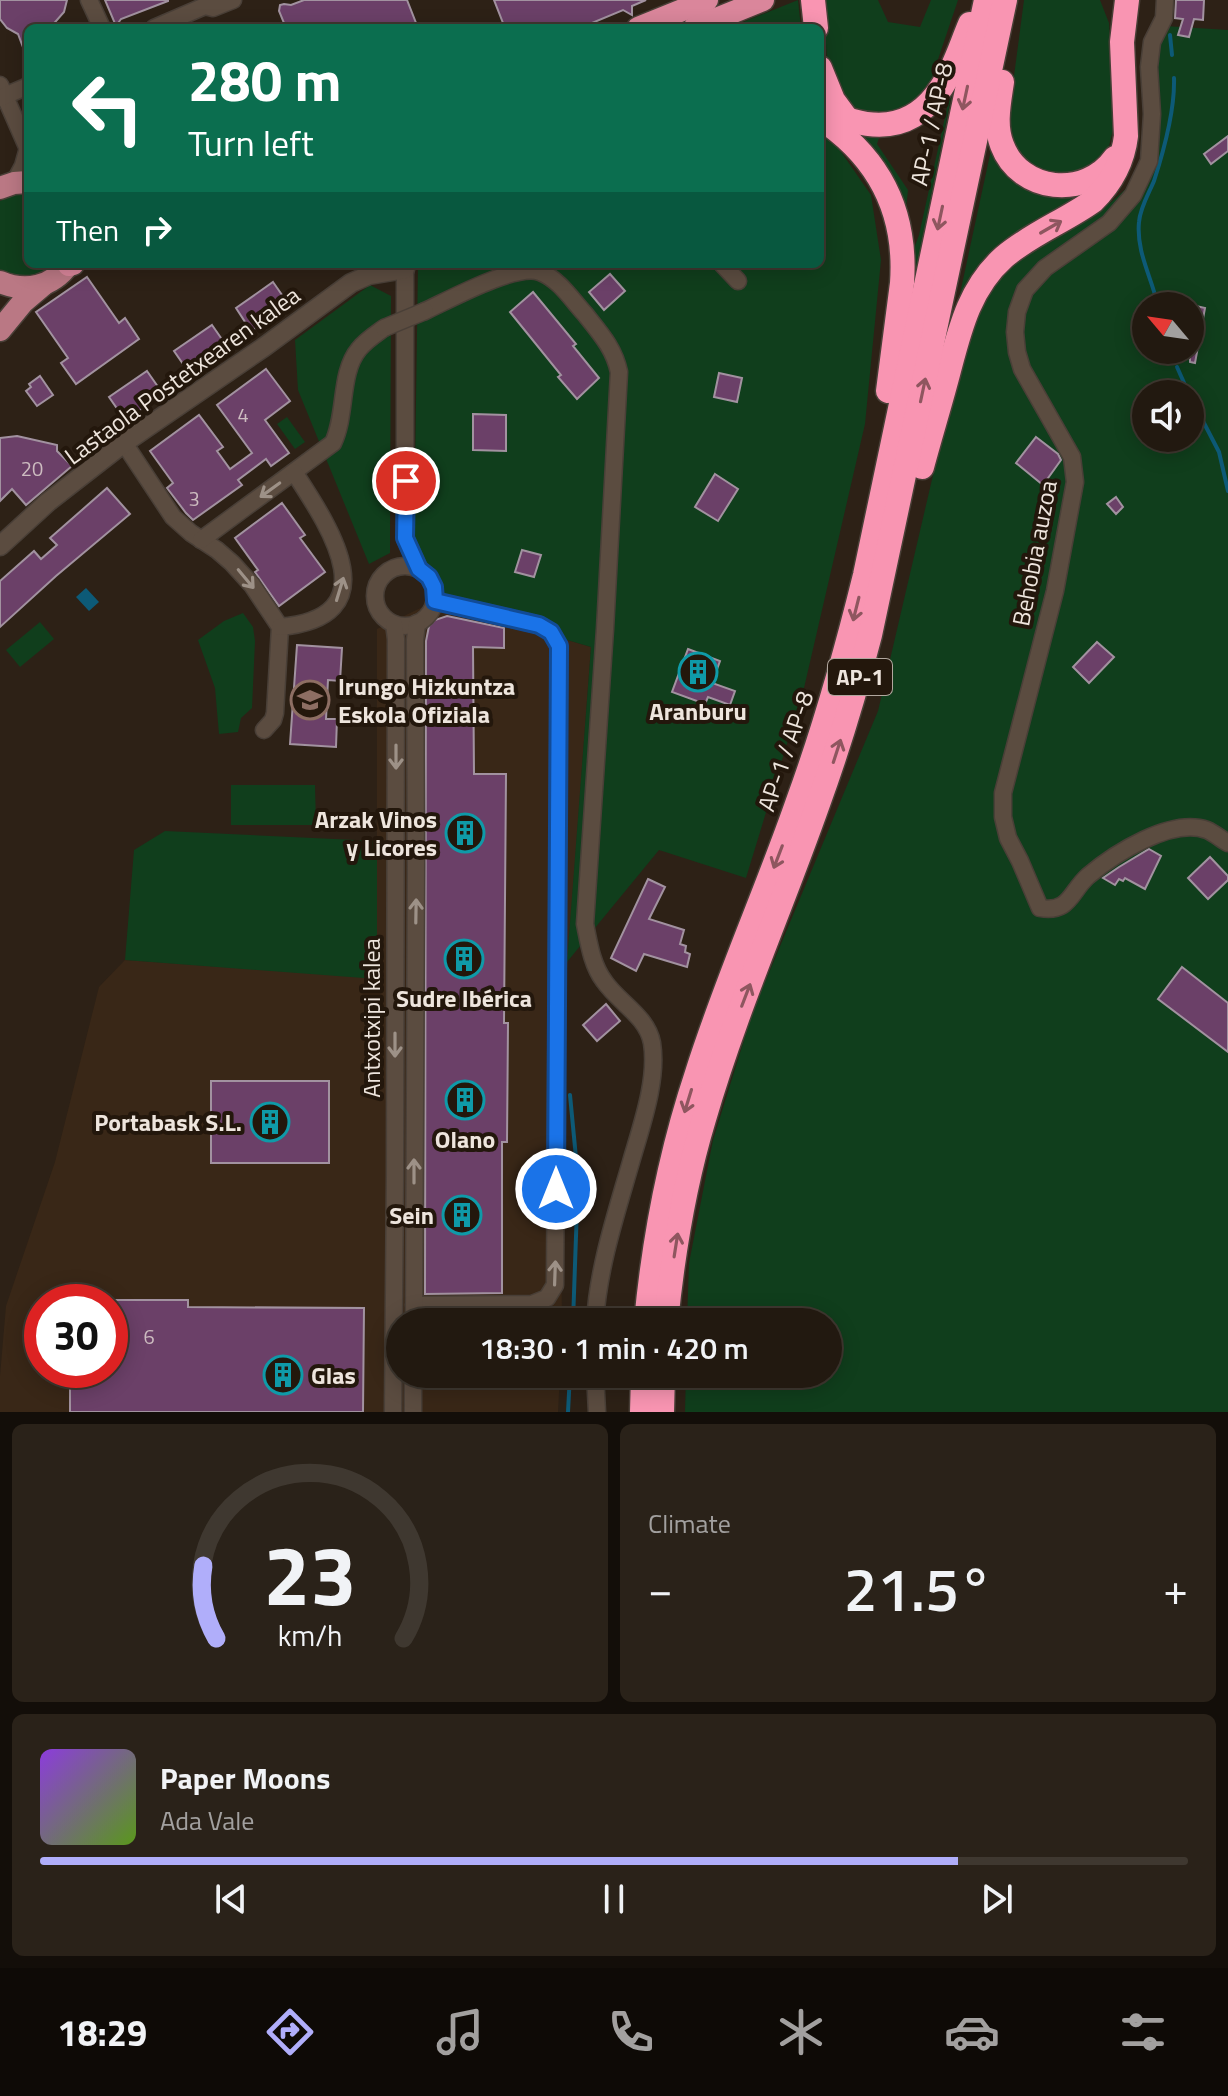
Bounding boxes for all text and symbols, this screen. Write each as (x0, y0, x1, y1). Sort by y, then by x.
text: 280 m (188, 38, 341, 123)
icon: left (56, 56, 160, 160)
street label: AP-1 / AP-8 (900, 59, 962, 189)
one-way arrow (957, 85, 972, 111)
text: Turn left (188, 115, 314, 170)
one-way arrow (932, 205, 947, 230)
text: Then (56, 207, 119, 253)
icon: right (135, 208, 179, 252)
one-way arrow (1039, 219, 1062, 235)
street label: Lastaola Postetxearen kalea (57, 277, 307, 473)
north arrow (1132, 292, 1204, 364)
map controls (1132, 292, 1204, 452)
one-way arrow (916, 377, 931, 403)
button: sound (1132, 380, 1204, 452)
house number: 4 (237, 399, 249, 430)
pin (372, 447, 440, 515)
house number: 20 (21, 453, 43, 484)
icon: arrive (384, 459, 428, 503)
street label: Behobia auzoa (1002, 477, 1066, 629)
one-way arrow (260, 481, 281, 498)
house number: 3 (188, 483, 200, 514)
one-way arrow (237, 568, 255, 588)
one-way arrow (334, 577, 348, 602)
one-way arrow (848, 596, 863, 622)
building icon: Aranburu (677, 651, 719, 693)
road number: AP-1 (828, 659, 892, 695)
place label: Irungo Hizkuntza Eskola Ofiziala (338, 668, 515, 732)
school or university icon: Irungo Hizkuntza Eskola Ofiziala (289, 679, 331, 721)
street label: AP-1 / AP-8 (748, 686, 822, 816)
place label: Aranburu (649, 693, 747, 729)
one-way arrow (830, 739, 845, 764)
one-way arrow (388, 743, 404, 770)
place label: Arzak Vinos y Licores (315, 801, 437, 865)
building icon: Arzak Vinos y Licores (444, 812, 486, 854)
one-way arrow (770, 844, 784, 869)
one-way arrow (408, 898, 424, 925)
street label: Antxotxipi kalea (353, 938, 389, 1098)
building icon: Sudre Ibérica (443, 938, 485, 980)
place label: Sudre Ibérica (396, 980, 532, 1016)
one-way arrow (740, 983, 754, 1008)
one-way arrow (387, 1031, 403, 1058)
building icon: Olano (444, 1079, 486, 1121)
one-way arrow (680, 1087, 695, 1113)
building icon: Portabask S.L. (249, 1101, 291, 1143)
place label: Portabask S.L. (94, 1104, 242, 1140)
place label: Olano (435, 1121, 495, 1157)
position arrow (514, 1147, 598, 1231)
one-way arrow (406, 1158, 422, 1185)
building icon: Sein (441, 1194, 483, 1236)
place label: Sein (389, 1197, 434, 1233)
one-way arrow (669, 1232, 684, 1258)
one-way arrow (547, 1260, 562, 1286)
speed limit sign: 30 (24, 1284, 128, 1388)
house number: 6 (143, 1321, 155, 1352)
text: 18:30 · 1 min · 420 m (479, 1325, 749, 1371)
building icon: Glas (262, 1354, 304, 1396)
place label: Glas (311, 1357, 356, 1393)
text: Climate (648, 1504, 731, 1543)
text: 23 (263, 1511, 357, 1637)
text: 21.5° (844, 1543, 992, 1634)
text: − (648, 1555, 673, 1622)
text: + (1163, 1555, 1188, 1622)
text: km/h (278, 1614, 342, 1657)
text: Paper Moons (160, 1755, 330, 1801)
text: Ada Vale (160, 1801, 254, 1840)
icon: previous (209, 1877, 253, 1921)
icon: pause (592, 1877, 636, 1921)
icon: next (975, 1877, 1019, 1921)
icon: directions (262, 2004, 318, 2060)
icon: music (432, 2004, 488, 2060)
icon: phone (603, 2004, 659, 2060)
icon: climate (773, 2004, 829, 2060)
icon: car (944, 2004, 1000, 2060)
icon: filters (1115, 2004, 1171, 2060)
text: 18:29 (57, 2005, 147, 2060)

